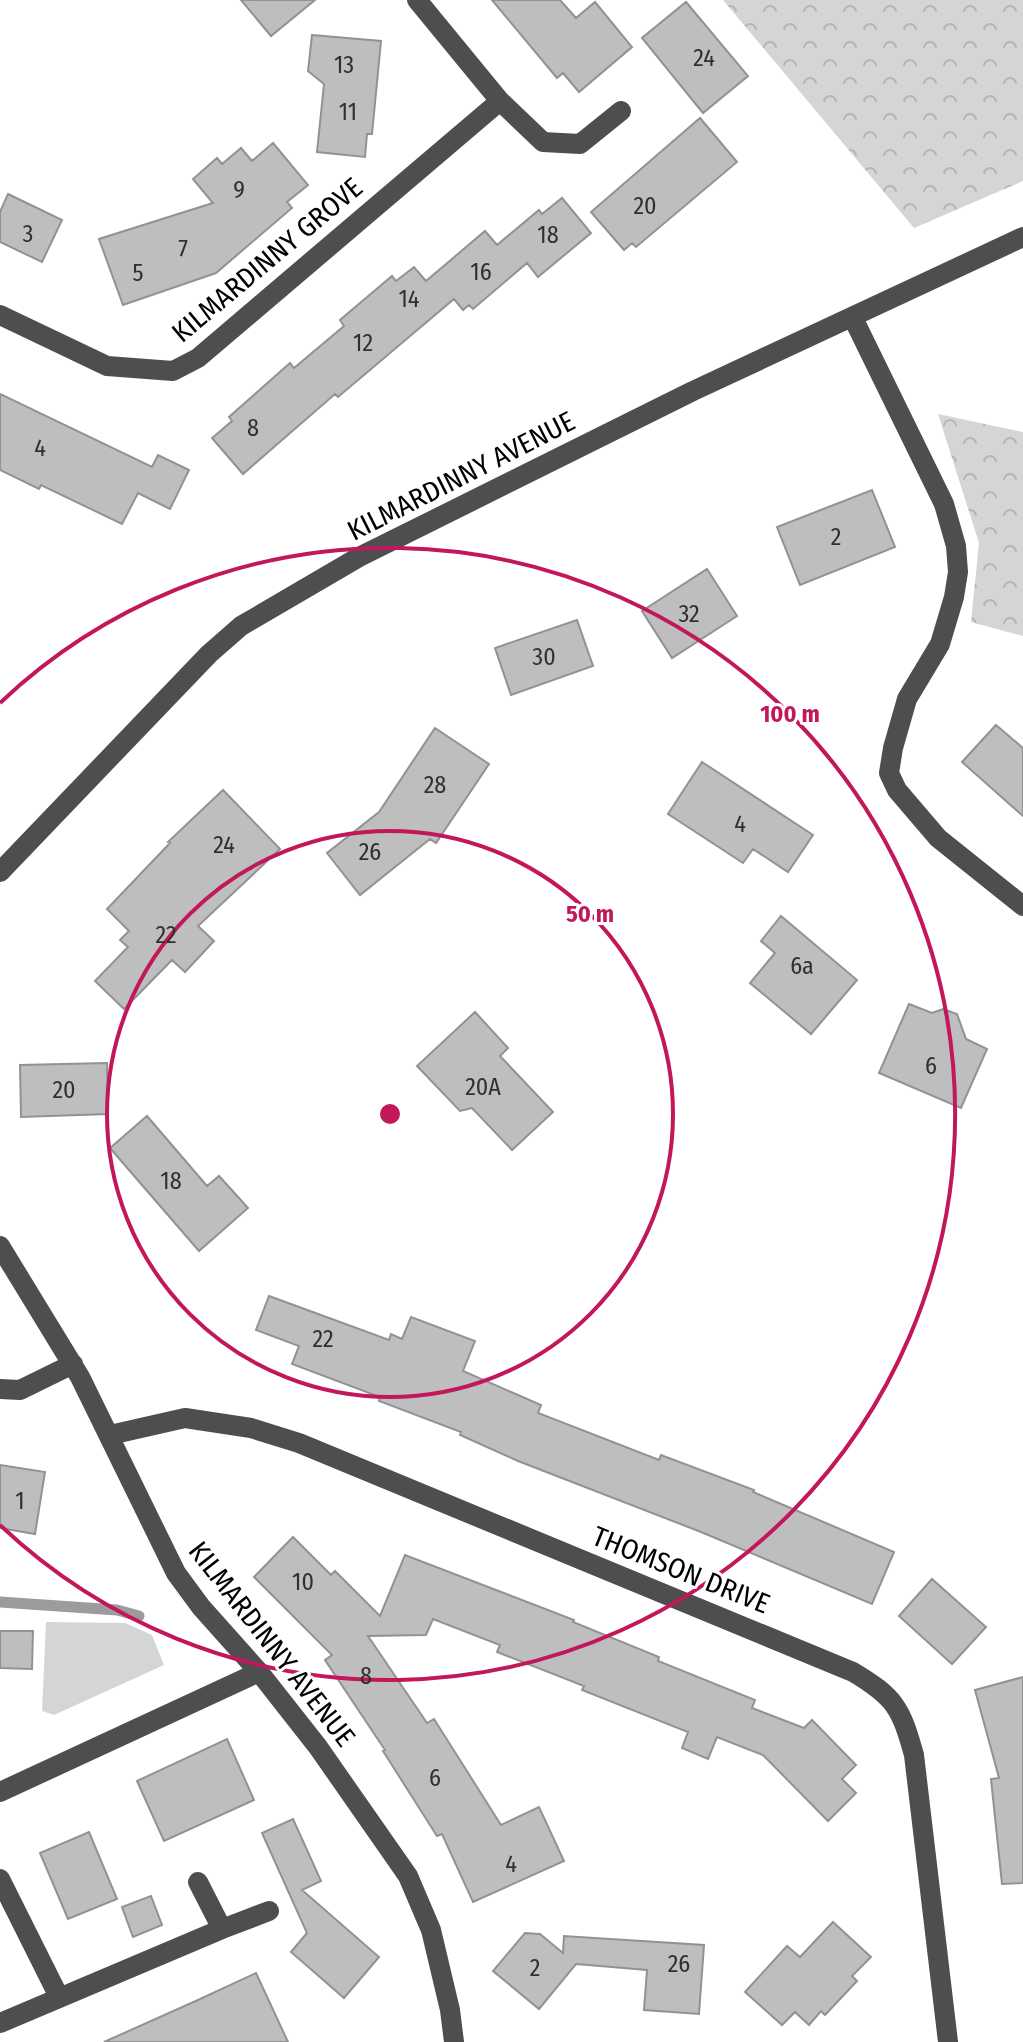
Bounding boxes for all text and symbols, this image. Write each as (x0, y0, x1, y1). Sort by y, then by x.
house number: 24 (693, 44, 715, 72)
house number: 13 (334, 51, 354, 79)
house number: 11 (339, 98, 357, 126)
street label: KILMARDINNY GROVE (165, 171, 369, 349)
house number: 9 (233, 176, 245, 204)
house number: 20 (633, 192, 657, 220)
house number: 3 (23, 220, 33, 248)
house number: 18 (537, 221, 559, 249)
house number: 7 (178, 235, 188, 263)
house number: 16 (470, 258, 492, 286)
house number: 5 (132, 259, 144, 287)
house number: 14 (399, 285, 419, 313)
house number: 12 (353, 329, 373, 357)
street label: KILMARDINNY AVENUE (342, 404, 580, 548)
house number: 8 (247, 414, 259, 442)
house number: 4 (34, 434, 46, 462)
house number: 2 (831, 523, 841, 551)
house number: 32 (678, 600, 700, 628)
house number: 30 (532, 643, 556, 671)
text: 100 m (760, 700, 820, 728)
house number: 28 (424, 771, 446, 799)
house number: 4 (734, 810, 746, 838)
house number: 24 (213, 831, 235, 859)
house number: 26 (359, 838, 381, 866)
text: 50 m (566, 900, 614, 928)
house number: 22 (155, 921, 177, 949)
house number: 6a (790, 952, 814, 980)
house number: 6 (925, 1052, 937, 1080)
house number: 20A (465, 1073, 501, 1101)
house number: 20 (52, 1076, 76, 1104)
centre of rings (376, 1100, 404, 1128)
house number: 18 (160, 1167, 182, 1195)
house number: 22 (312, 1325, 334, 1353)
house number: 1 (15, 1487, 25, 1515)
street label: THOMSON DRIVE (588, 1519, 774, 1621)
street label: KILMARDINNY AVENUE (182, 1535, 362, 1753)
house number: 10 (292, 1568, 314, 1596)
house number: 8 (360, 1662, 372, 1690)
house number: 6 (429, 1764, 441, 1792)
house number: 4 (505, 1850, 517, 1878)
house number: 26 (668, 1950, 690, 1978)
house number: 2 (530, 1954, 540, 1982)

